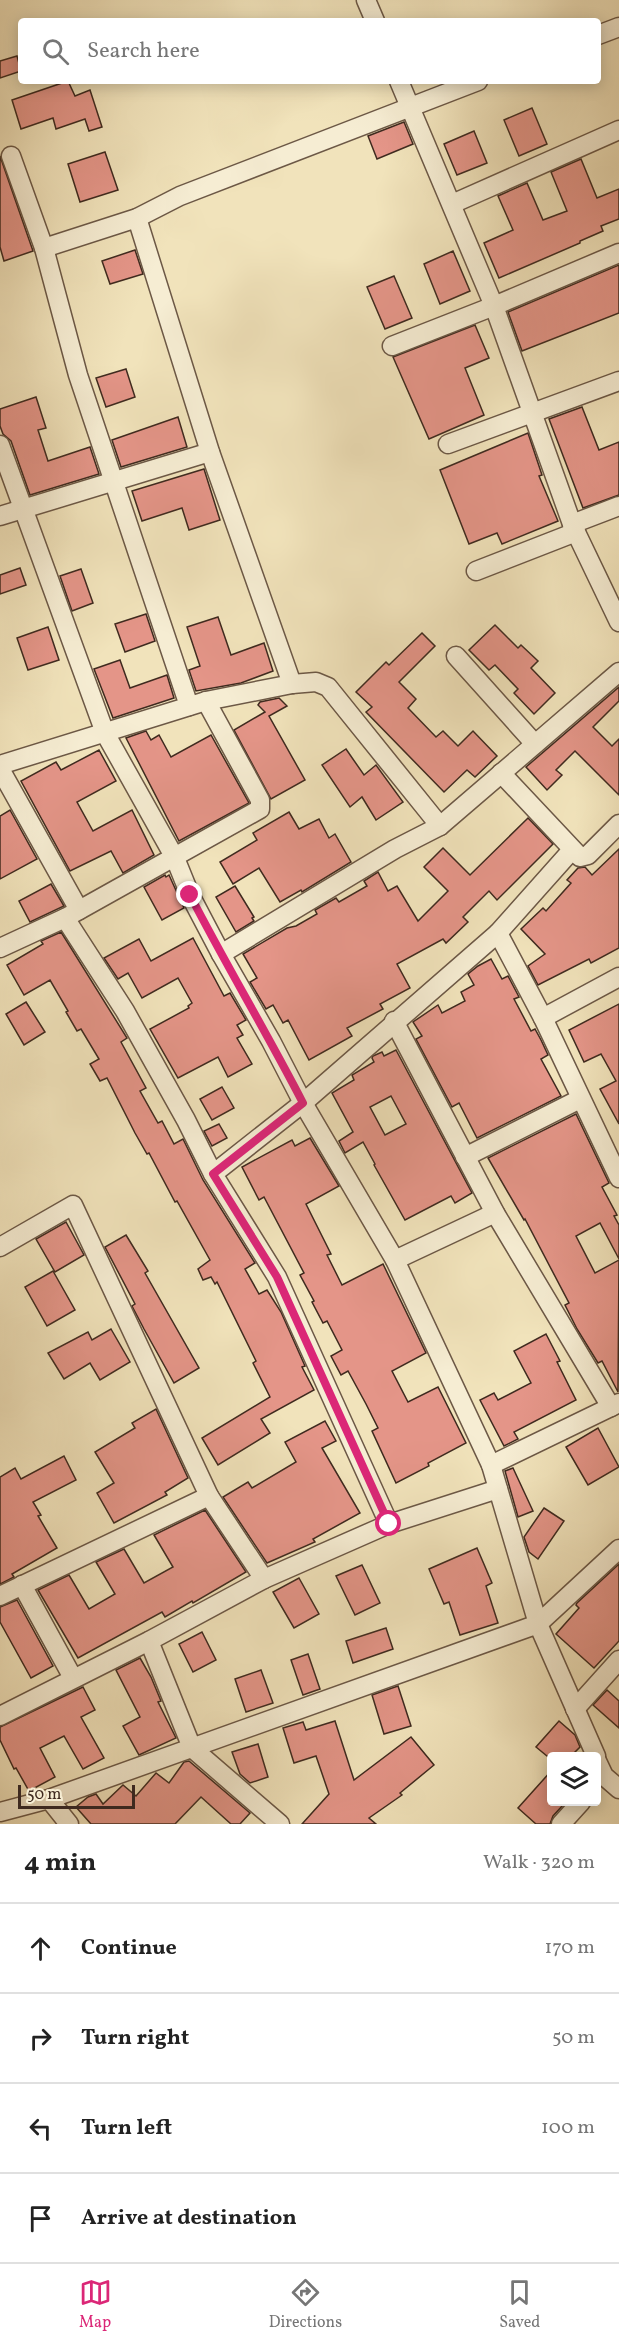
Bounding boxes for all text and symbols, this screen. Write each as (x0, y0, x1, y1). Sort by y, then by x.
search box (18, 18, 601, 84)
icon: search (39, 35, 72, 68)
text: Search here (87, 36, 200, 67)
route end (176, 881, 202, 907)
route start (375, 1510, 401, 1536)
map controls (547, 1752, 601, 1806)
button: layers (547, 1752, 601, 1806)
scale bar (18, 1782, 135, 1810)
text: 50 m (27, 1784, 61, 1806)
text: 4 min (24, 1845, 96, 1881)
text: Walk · 320 m (483, 1849, 595, 1877)
icon: ahead (24, 1932, 57, 1965)
text: Continue (81, 1933, 177, 1964)
text: 170 m (545, 1934, 595, 1962)
icon: right (24, 2022, 57, 2055)
text: Turn right (81, 2023, 189, 2054)
text: 50 m (552, 2024, 595, 2052)
icon: left (24, 2112, 57, 2145)
text: Turn left (81, 2113, 172, 2144)
text: 100 m (541, 2114, 595, 2142)
icon: arrive (24, 2202, 57, 2235)
text: Arrive at destination (81, 2203, 297, 2234)
tab: Map (79, 2276, 112, 2334)
tab: Directions (269, 2276, 342, 2334)
tab: Saved (499, 2276, 540, 2334)

